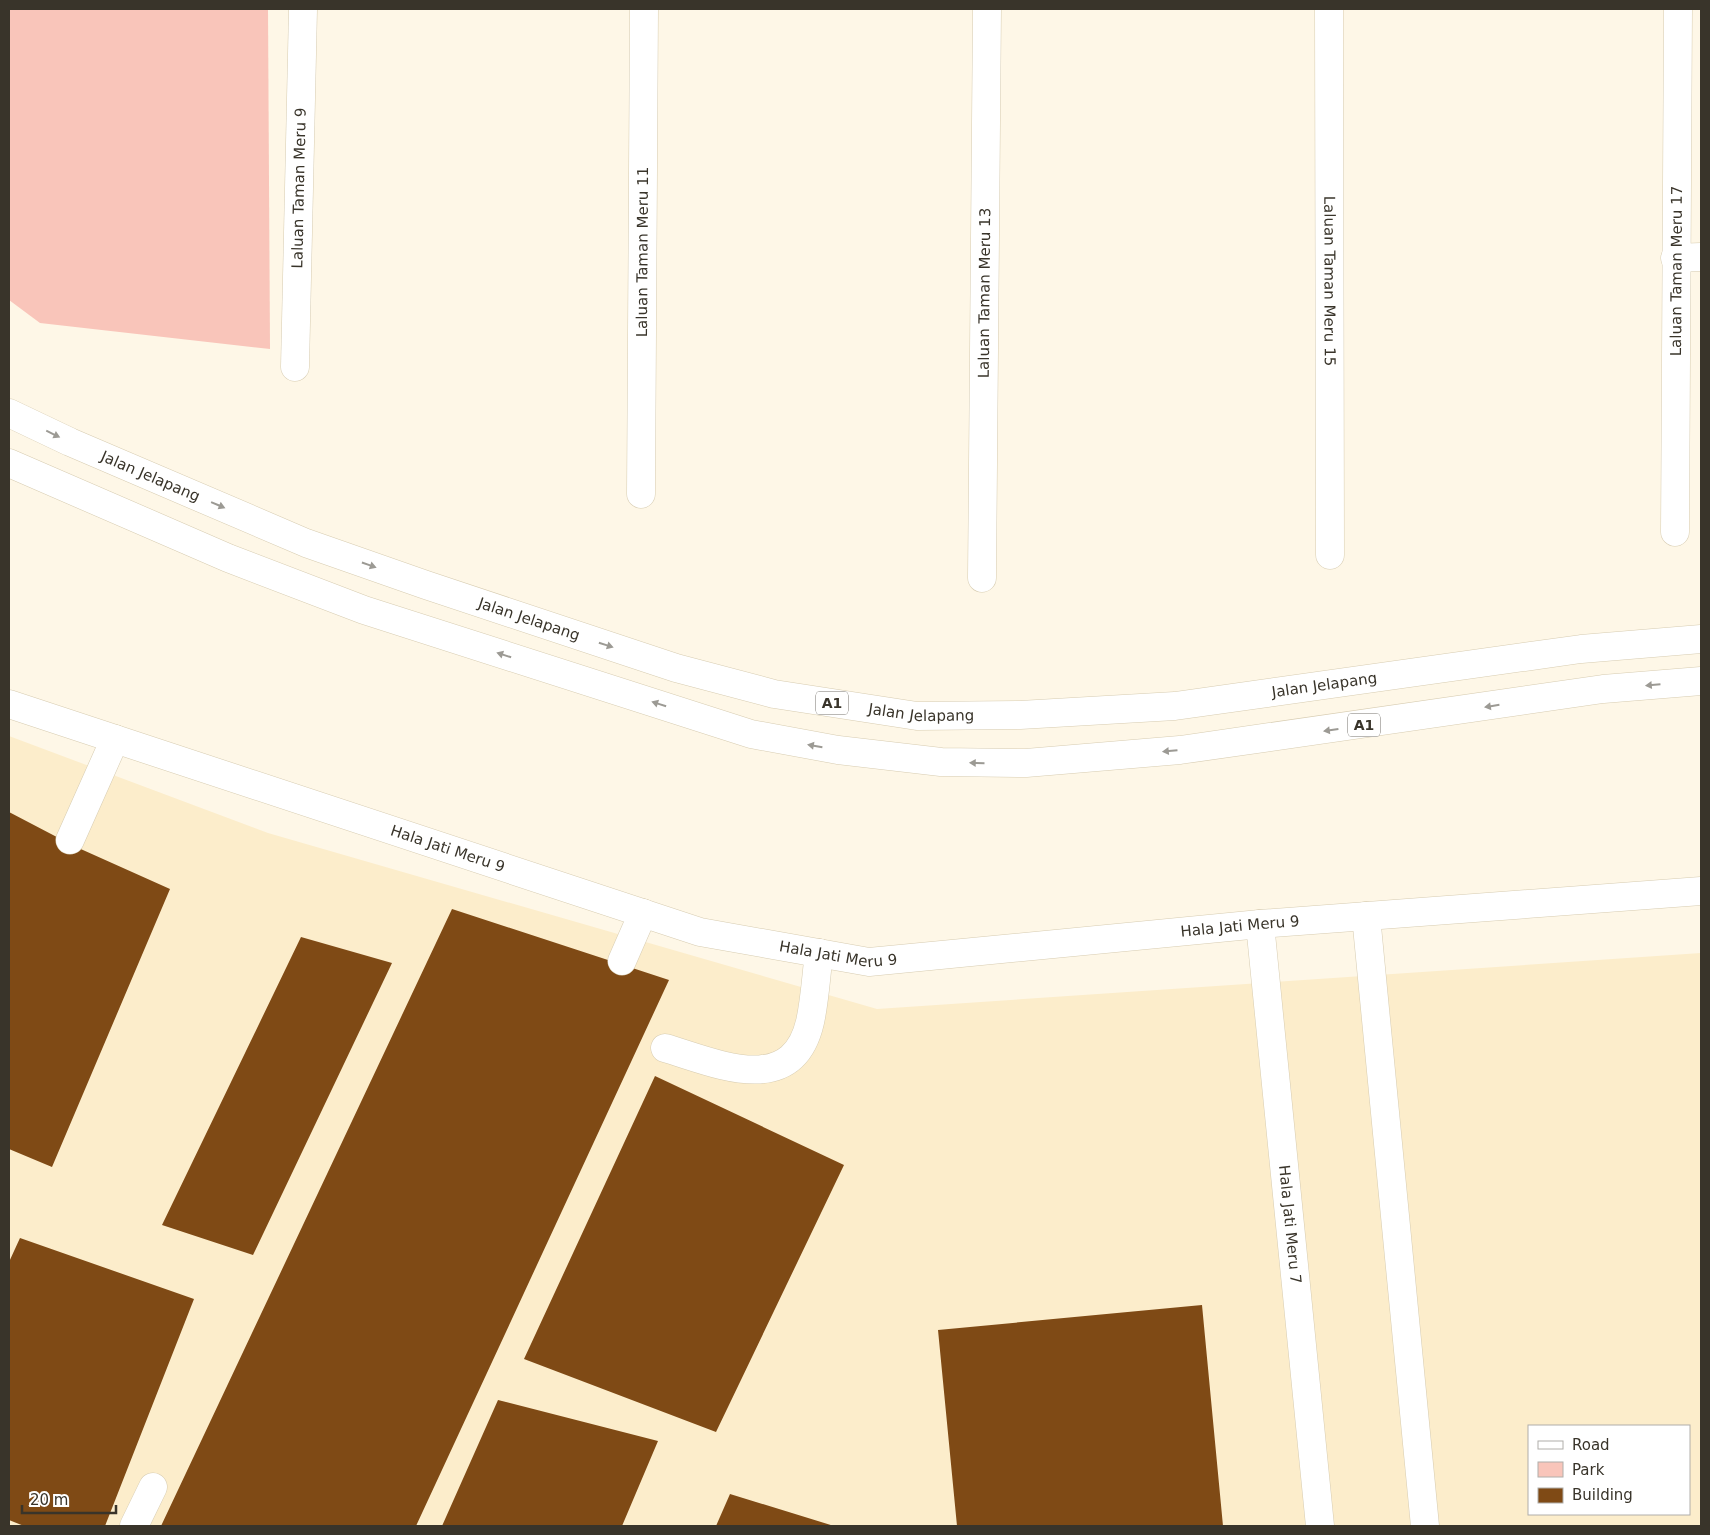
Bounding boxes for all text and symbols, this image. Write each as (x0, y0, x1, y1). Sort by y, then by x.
street label: Laluan Taman Meru 9 (288, 107, 310, 269)
street label: Laluan Taman Meru 11 (633, 167, 652, 337)
street label: Laluan Taman Meru 17 (1667, 186, 1686, 356)
street label: Laluan Taman Meru 15 (1320, 196, 1339, 366)
street label: Laluan Taman Meru 13 (975, 208, 994, 378)
one-way arrow (46, 430, 60, 438)
street label: Jalan Jelapang (97, 447, 203, 506)
one-way arrow (211, 502, 225, 510)
one-way arrow (362, 561, 377, 569)
street label: Jalan Jelapang (475, 594, 582, 644)
one-way arrow (598, 642, 613, 649)
one-way arrow (496, 650, 511, 658)
street label: Jalan Jelapang (1270, 669, 1378, 701)
one-way arrow (1644, 681, 1660, 689)
road number: A1 (816, 691, 848, 714)
one-way arrow (651, 700, 666, 708)
street label: Jalan Jelapang (866, 700, 974, 725)
one-way arrow (1483, 702, 1499, 710)
road number: A1 (1348, 714, 1380, 736)
one-way arrow (1322, 726, 1338, 734)
one-way arrow (807, 741, 823, 749)
one-way arrow (1161, 747, 1177, 755)
one-way arrow (969, 758, 985, 766)
street label: Hala Jati Meru 9 (388, 822, 507, 876)
street label: Hala Jati Meru 9 (1180, 912, 1300, 941)
street label: Hala Jati Meru 9 (778, 937, 898, 971)
street label: Hala Jati Meru 7 (1275, 1164, 1305, 1285)
legend (1528, 1425, 1690, 1515)
text: Road (1572, 1436, 1610, 1454)
text: Park (1572, 1461, 1605, 1479)
scale bar (22, 1482, 116, 1514)
text: Building (1572, 1486, 1633, 1504)
text: 20 m (30, 1491, 68, 1509)

